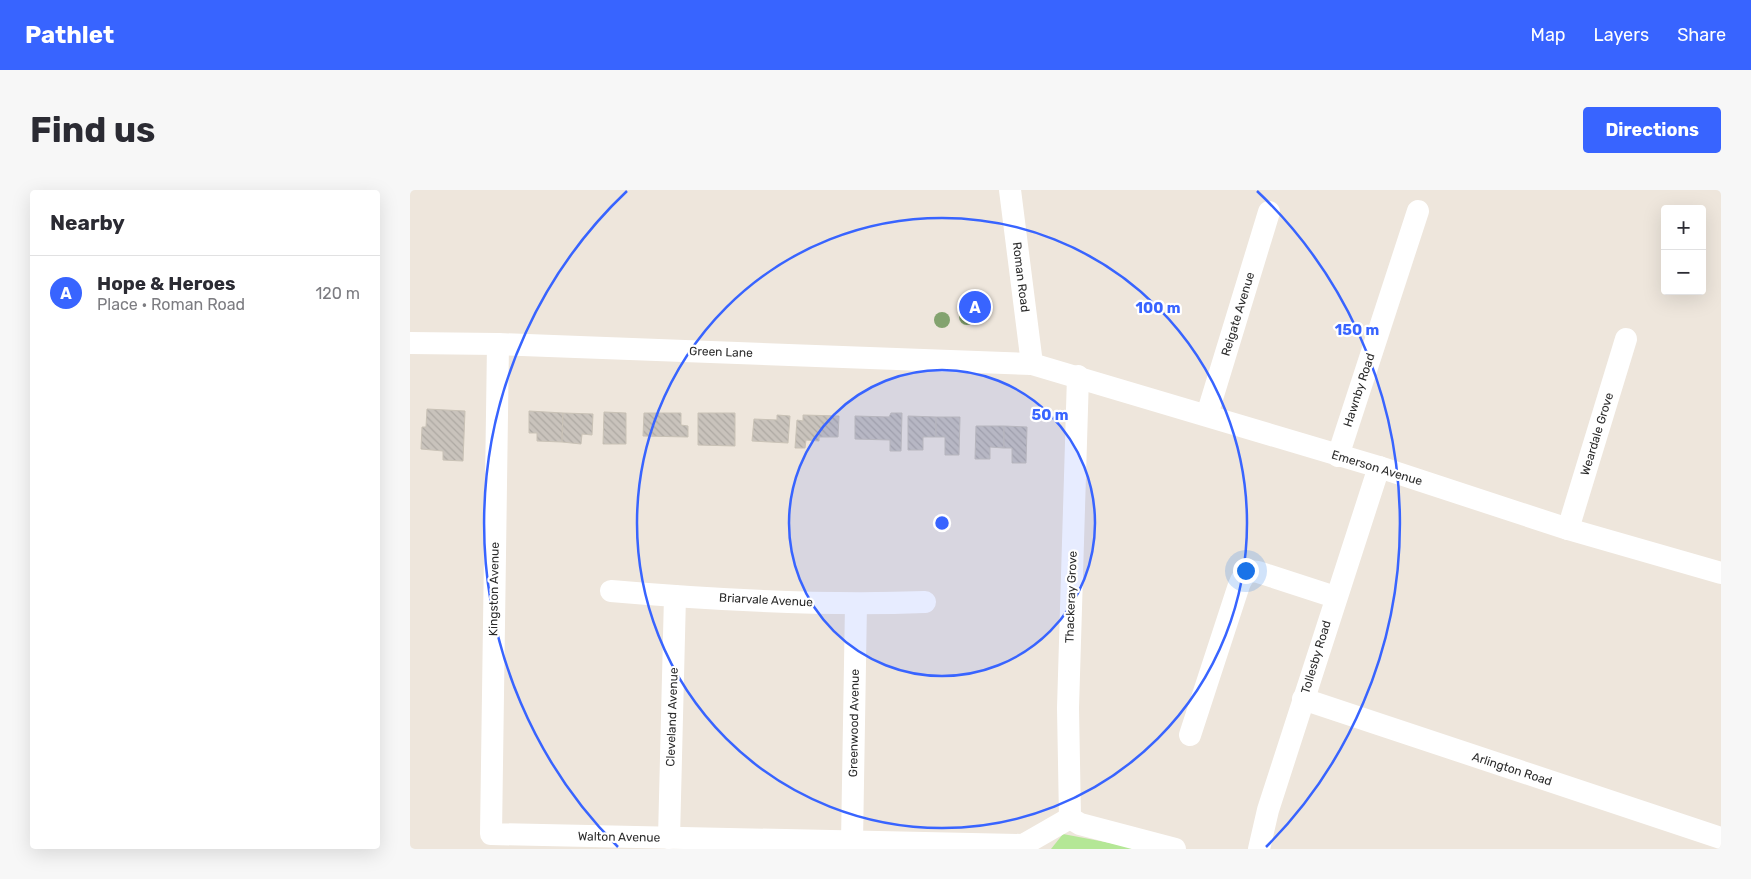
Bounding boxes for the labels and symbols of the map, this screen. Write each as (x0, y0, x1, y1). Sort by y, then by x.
street label: Roman Road (1010, 241, 1032, 313)
street label: Reigate Avenue (1219, 270, 1258, 358)
pin: A (959, 288, 991, 326)
text: 100 m (1136, 299, 1180, 317)
text: 150 m (1335, 321, 1379, 339)
street label: Green Lane (689, 344, 753, 360)
street label: Hawnby Road (1340, 351, 1378, 429)
street label: Weardale Grove (1578, 391, 1616, 477)
text: 50 m (1032, 406, 1068, 424)
street label: Emerson Avenue (1330, 448, 1424, 489)
centre of rings (933, 514, 951, 532)
street label: Kingston Avenue (486, 542, 502, 636)
street label: Thackeray Grove (1062, 550, 1080, 643)
your location (1233, 558, 1259, 584)
street label: Briarvale Avenue (719, 591, 814, 609)
street label: Tollesby Road (1298, 619, 1334, 695)
street label: Cleveland Avenue (663, 667, 681, 767)
street label: Greenwood Avenue (846, 668, 862, 777)
street label: Arlington Road (1470, 750, 1554, 788)
street label: Walton Avenue (578, 829, 661, 845)

